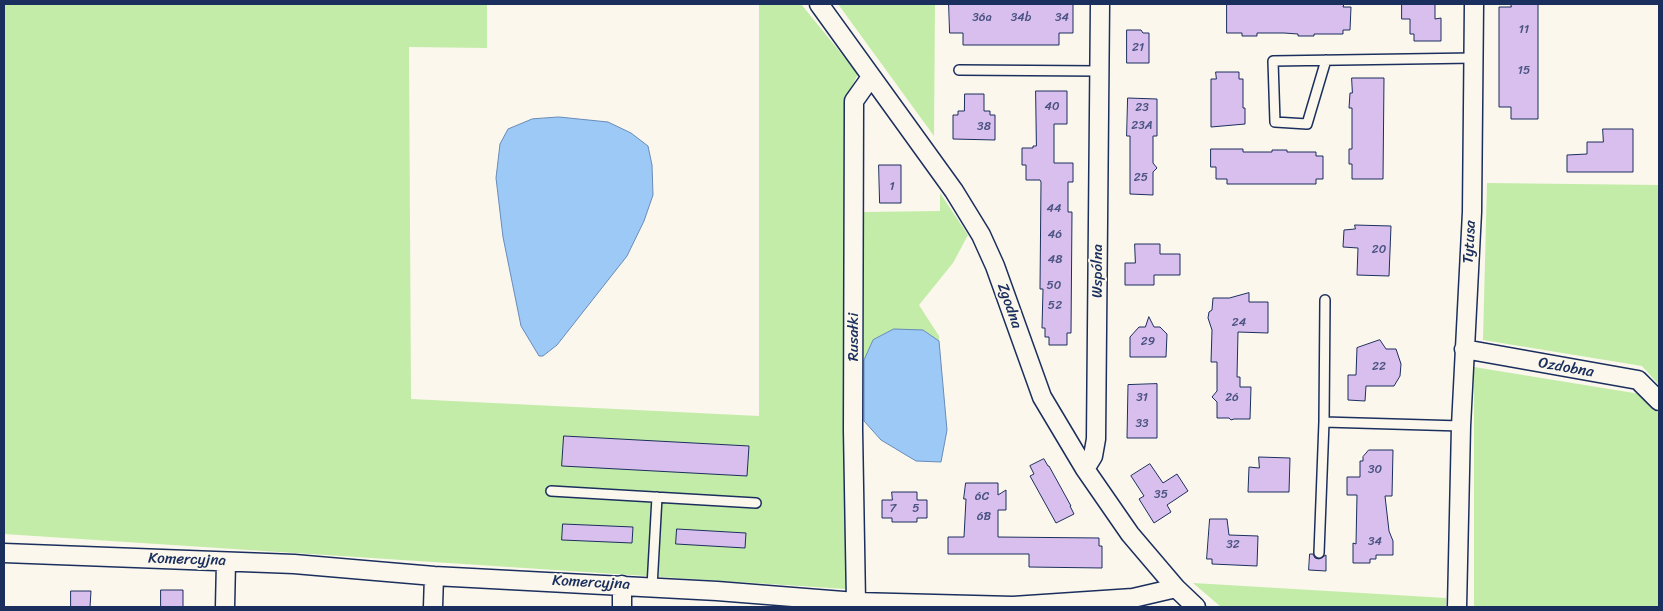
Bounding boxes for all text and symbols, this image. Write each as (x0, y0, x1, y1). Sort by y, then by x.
house number: 36a (972, 11, 992, 25)
house number: 34b (1011, 11, 1031, 25)
house number: 34 (1055, 11, 1069, 25)
house number: 11 (1519, 23, 1529, 37)
house number: 21 (1132, 41, 1144, 55)
house number: 15 (1518, 64, 1530, 78)
house number: 40 (1044, 100, 1060, 114)
house number: 23 (1135, 101, 1149, 115)
house number: 23A (1131, 119, 1153, 133)
house number: 38 (977, 120, 991, 134)
house number: 25 (1134, 171, 1148, 185)
house number: 1 (889, 180, 895, 194)
house number: 44 (1047, 202, 1061, 216)
street label: Tytusa (1460, 220, 1480, 264)
house number: 46 (1048, 228, 1062, 242)
house number: 20 (1372, 243, 1386, 257)
street label: Wspólna (1089, 244, 1107, 298)
house number: 48 (1048, 253, 1062, 267)
house number: 50 (1047, 279, 1061, 293)
street label: Zgodna (993, 281, 1025, 331)
house number: 52 (1048, 299, 1062, 313)
street label: Rusałki (845, 313, 863, 361)
house number: 24 (1232, 316, 1246, 330)
house number: 29 (1141, 335, 1155, 349)
street label: Ozdobna (1537, 354, 1595, 382)
house number: 22 (1372, 360, 1386, 374)
house number: 31 (1136, 391, 1148, 405)
house number: 26 (1225, 391, 1239, 405)
house number: 33 (1135, 417, 1149, 431)
house number: 30 (1368, 463, 1382, 477)
house number: 35 (1154, 488, 1168, 502)
house number: 6C (975, 490, 989, 504)
house number: 7 (890, 502, 896, 516)
house number: 5 (912, 502, 920, 516)
house number: 6B (977, 510, 991, 524)
house number: 34 (1368, 535, 1382, 549)
house number: 32 (1226, 538, 1240, 552)
street label: Komercyjna (148, 550, 226, 570)
street label: Komercyjna (552, 572, 630, 594)

